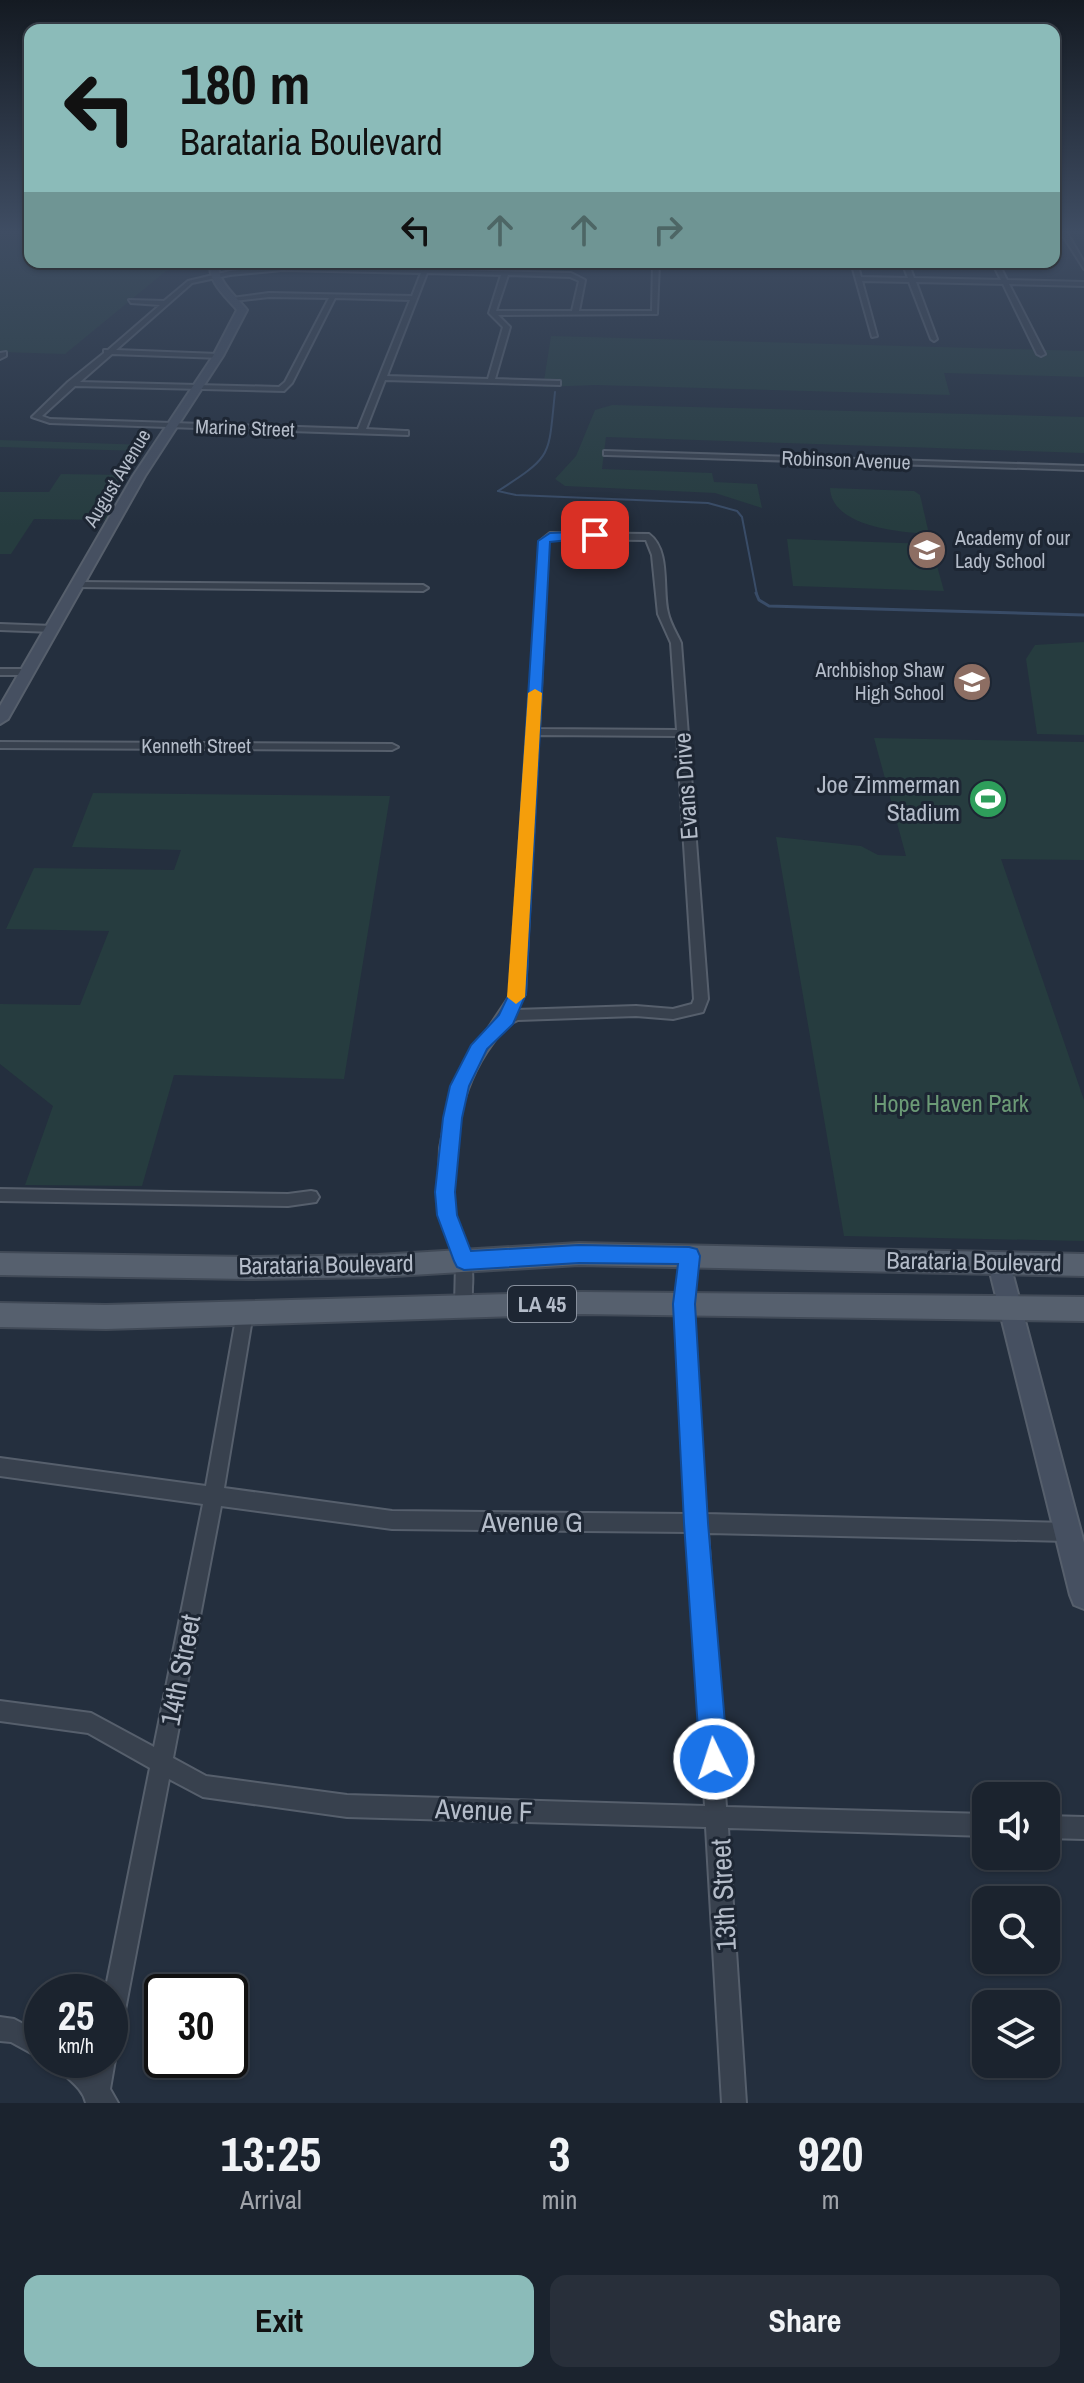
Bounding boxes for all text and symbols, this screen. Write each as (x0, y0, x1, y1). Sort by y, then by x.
text: 180 m (180, 46, 310, 121)
icon: left (48, 56, 152, 160)
text: Barataria Boulevard (180, 118, 443, 166)
icon: left (394, 208, 438, 252)
icon: ahead (478, 208, 522, 252)
icon: ahead (562, 208, 606, 252)
icon: right (646, 208, 690, 252)
street label: Marine Street (195, 412, 296, 443)
street label: August Avenue (76, 424, 156, 533)
street label: Robinson Avenue (781, 444, 911, 475)
pin (561, 501, 629, 569)
icon: arrive (573, 513, 617, 557)
place label: Academy of our Lady School (954, 524, 1070, 574)
school or university icon: Academy of our Lady School (906, 529, 948, 571)
place label: Archbishop Shaw High School (814, 656, 944, 706)
school or university icon: Archbishop Shaw High School (951, 661, 993, 703)
street label: Evans Drive (665, 731, 705, 841)
street label: Kenneth Street (141, 732, 251, 759)
place label: Joe Zimmerman Stadium (817, 768, 960, 828)
sports icon: Joe Zimmerman Stadium (967, 778, 1009, 820)
park label: Hope Haven Park (873, 1087, 1029, 1119)
street label: Barataria Boulevard (886, 1243, 1062, 1279)
street label: Barataria Boulevard (238, 1246, 414, 1282)
road number: LA 45 (508, 1286, 576, 1322)
street label: Avenue G (480, 1503, 583, 1541)
street label: 14th Street (151, 1611, 209, 1729)
position arrow (672, 1717, 756, 1801)
map controls (972, 1782, 1060, 2078)
button: sound (972, 1782, 1060, 1870)
street label: Avenue F (433, 1789, 534, 1831)
street label: 13th Street (701, 1838, 745, 1952)
button: search (972, 1886, 1060, 1974)
speed limit sign: 30 (144, 1974, 248, 2078)
text: 25 (58, 1989, 94, 2042)
button: layers (972, 1990, 1060, 2078)
text: km/h (58, 2032, 94, 2059)
text: 13:25 (221, 2121, 321, 2186)
text: 3 (549, 2121, 570, 2186)
text: 920 (798, 2121, 863, 2186)
text: Arrival (240, 2182, 302, 2217)
text: min (542, 2182, 577, 2217)
text: m (822, 2182, 840, 2217)
button: Exit (24, 2275, 534, 2367)
button: Share (550, 2275, 1060, 2367)

